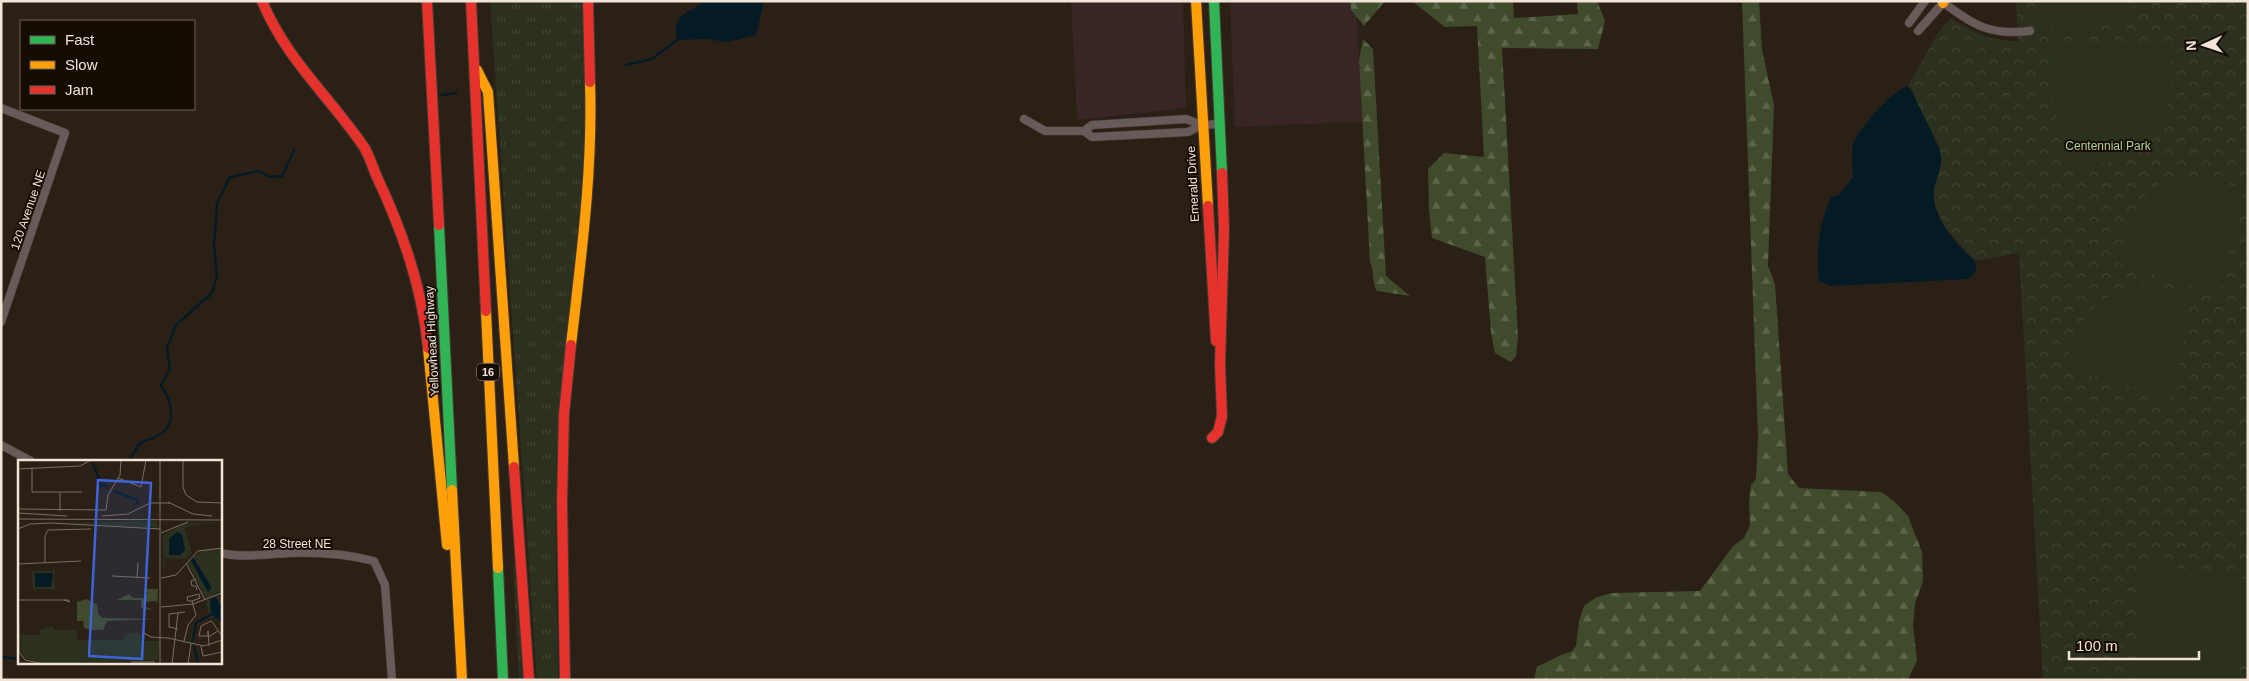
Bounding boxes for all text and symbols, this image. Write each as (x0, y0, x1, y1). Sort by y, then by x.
legend (20, 20, 195, 110)
north arrow (2179, 20, 2229, 70)
text: Fast (65, 31, 95, 48)
text: N (2183, 40, 2199, 51)
text: Slow (65, 56, 98, 73)
text: Jam (65, 81, 93, 98)
park label: Centennial Park (2065, 139, 2152, 153)
street label: Emerald Drive (1184, 145, 1202, 222)
street label: 120 Avenue NE (8, 168, 48, 252)
street label: Yellowhead Highway (422, 286, 442, 396)
road number: 16 (477, 364, 499, 381)
inset map (18, 460, 221, 664)
street label: 28 Street NE (263, 537, 331, 551)
scale bar (2069, 628, 2199, 660)
text: 100 m (2076, 637, 2118, 654)

